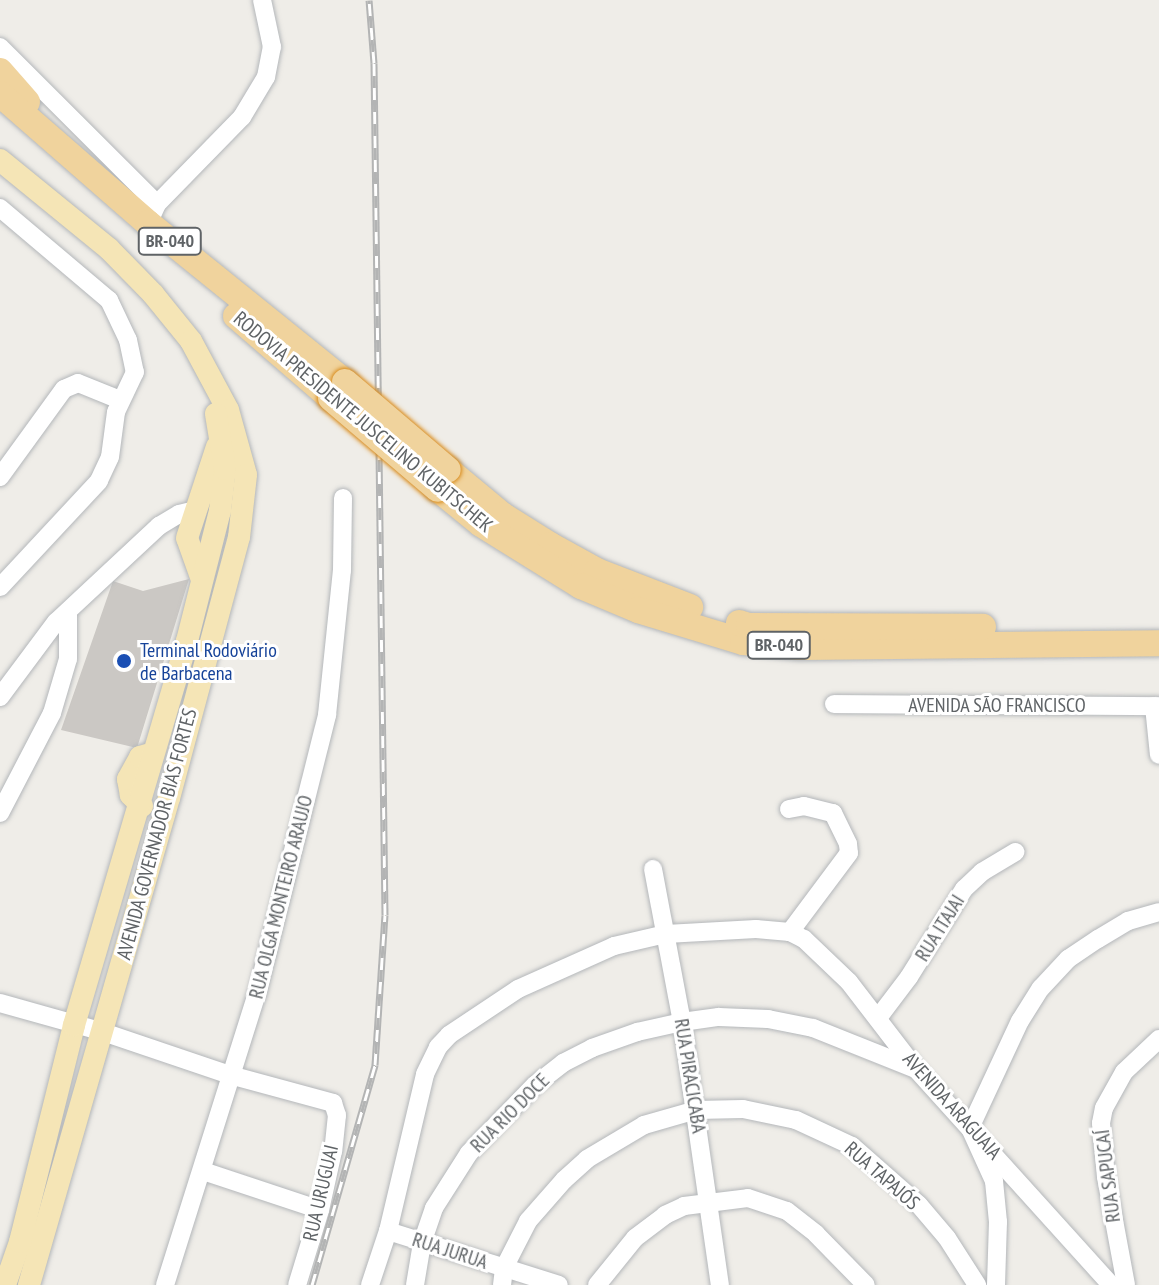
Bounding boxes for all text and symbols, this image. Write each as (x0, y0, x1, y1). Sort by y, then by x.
road number: BR-040 (136, 227, 204, 255)
street label: RODOVIA PRESIDENTE JUSCELINO KUBITSCHEK (228, 306, 498, 538)
road number: BR-040 (745, 631, 813, 659)
place label: Terminal Rodoviário de Barbacena (140, 638, 277, 685)
marker: Terminal Rodoviário de Barbacena (115, 652, 133, 670)
street label: AVENIDA SÃO FRANCISCO (908, 693, 1086, 717)
street label: AVENIDA GOVERNADOR BIAS FORTES (112, 706, 202, 962)
street label: RUA OLGA MONTEIRO ARAUJO (244, 792, 318, 1002)
street label: RUA ITAJAI (910, 890, 970, 966)
street label: RUA PIRACICABA (669, 1017, 711, 1135)
street label: AVENIDA ARAGUAIA (897, 1047, 1007, 1165)
street label: RUA RIO DOCE (465, 1068, 555, 1158)
street label: RUA SAPUCAÍ (1090, 1128, 1126, 1224)
street label: RUA TAPAJÓS (839, 1137, 925, 1215)
street label: RUA URUGUAI (298, 1142, 344, 1244)
street label: RUA JURUA (409, 1227, 491, 1275)

